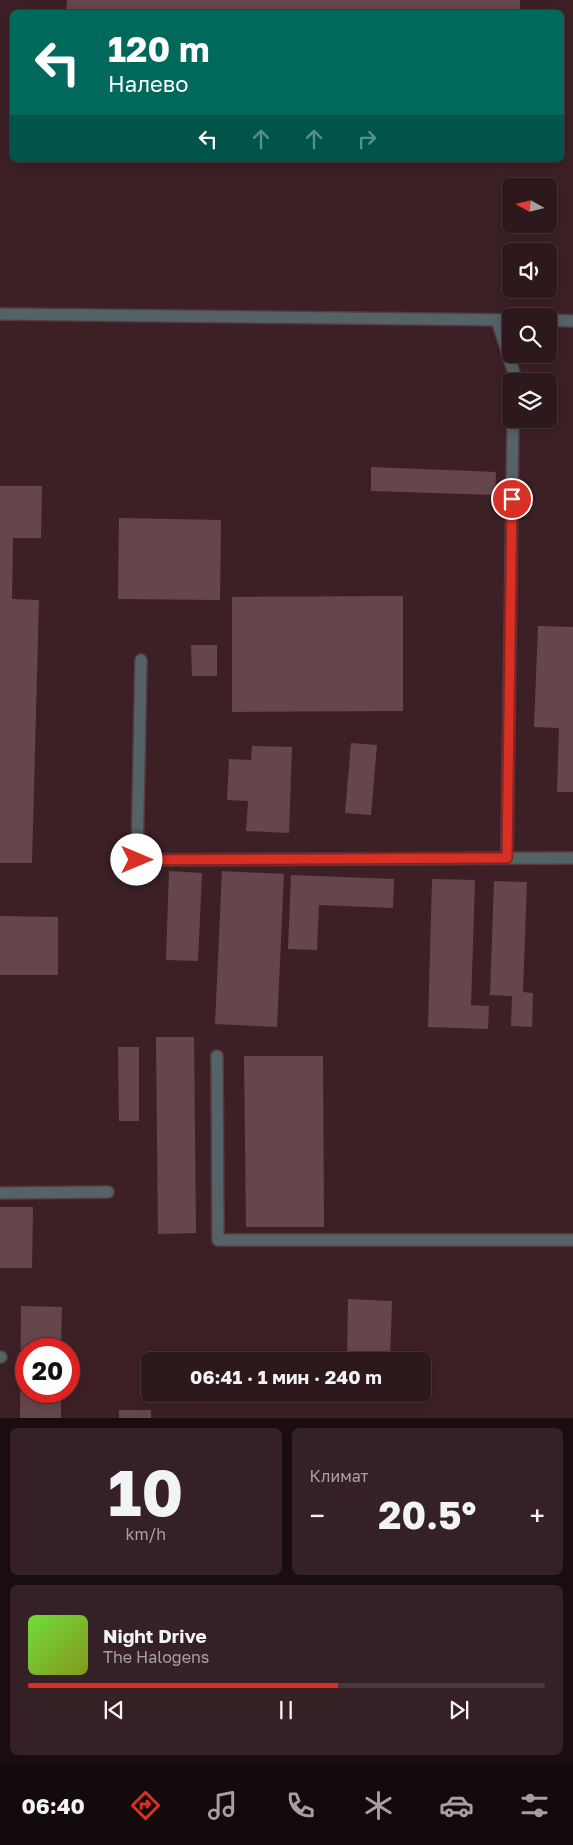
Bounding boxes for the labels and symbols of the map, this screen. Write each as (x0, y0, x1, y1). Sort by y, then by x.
north arrow (502, 178, 558, 232)
pin (491, 478, 533, 520)
position arrow (110, 833, 162, 885)
speed limit sign: 20 (15, 1338, 80, 1403)

